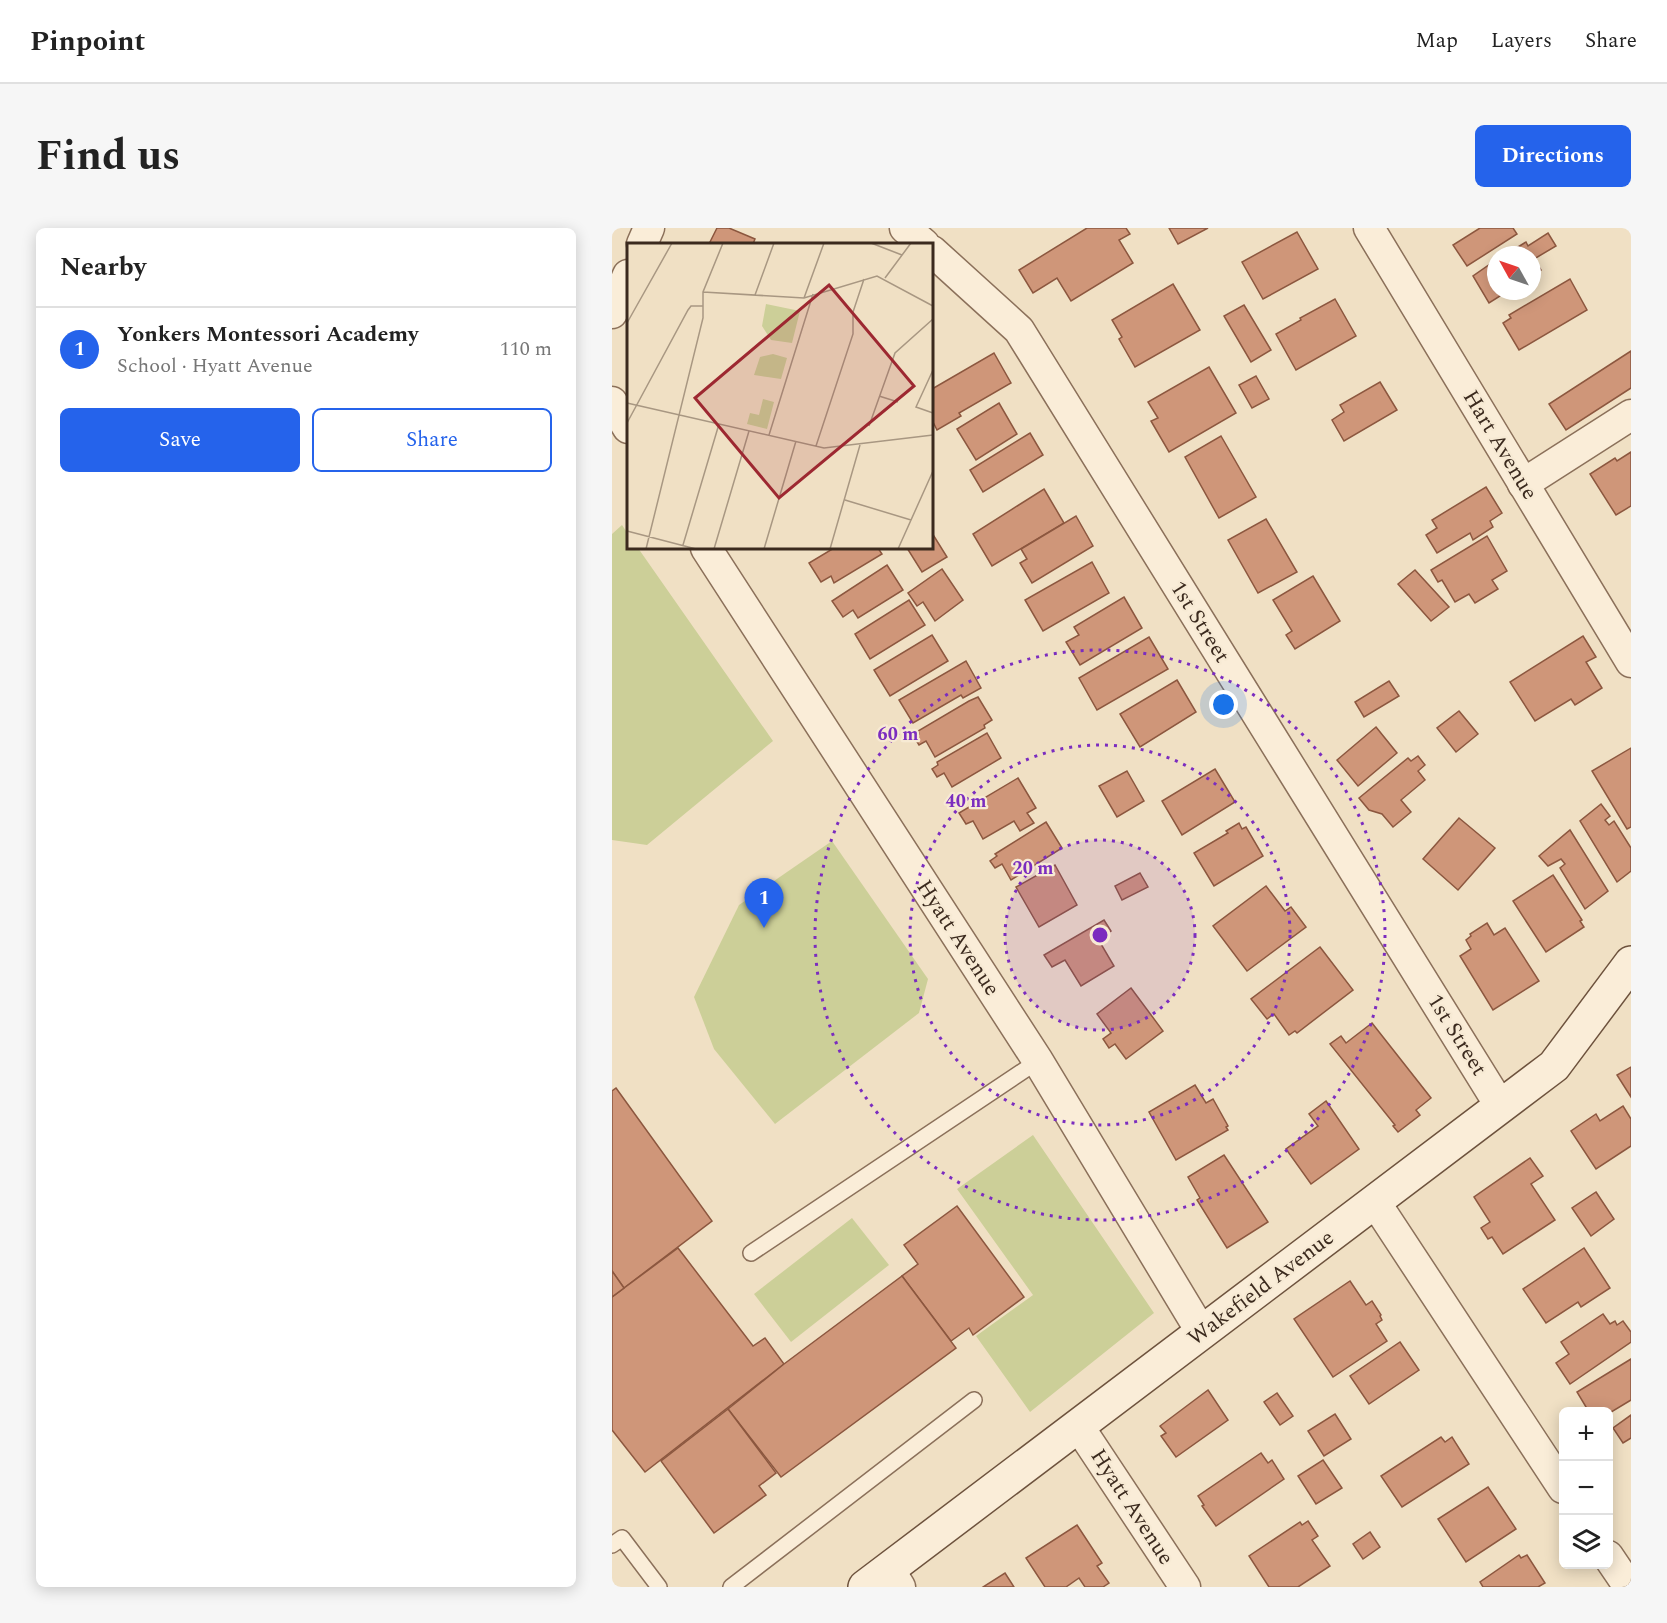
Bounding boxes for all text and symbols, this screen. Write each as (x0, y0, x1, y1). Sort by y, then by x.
text: Pinpoint (30, 20, 145, 63)
text: Map (1416, 25, 1458, 57)
text: Layers (1491, 25, 1552, 57)
text: Share (1585, 25, 1637, 57)
text: Find us (36, 125, 180, 188)
button: Directions (1475, 125, 1631, 187)
inset map (627, 243, 933, 549)
north arrow (1487, 246, 1541, 300)
text: Nearby (60, 247, 146, 287)
text: Yonkers Montessori Academy (117, 318, 419, 351)
text: 1 (74, 334, 85, 364)
text: 110 m (500, 334, 552, 364)
text: School · Hyatt Avenue (117, 351, 313, 381)
street label: Hart Avenue (1454, 384, 1546, 506)
button: Save (60, 408, 300, 472)
button: Share (312, 408, 552, 472)
street label: 1st Street (1162, 575, 1238, 670)
your location (1209, 690, 1238, 719)
text: 60 m (878, 721, 918, 748)
text: 40 m (946, 788, 986, 815)
text: 20 m (1013, 855, 1053, 882)
street label: Hyatt Avenue (908, 873, 1008, 1003)
pin: 1 (744, 878, 784, 928)
centre of rings (1090, 925, 1110, 945)
street label: 1st Street (1419, 988, 1495, 1083)
street label: Wakefield Avenue (1181, 1222, 1341, 1354)
map controls (1559, 1407, 1613, 1569)
button: + (1559, 1407, 1613, 1461)
street label: Hyatt Avenue (1082, 1442, 1182, 1572)
button: − (1559, 1461, 1613, 1515)
button: layers (1559, 1515, 1613, 1569)

